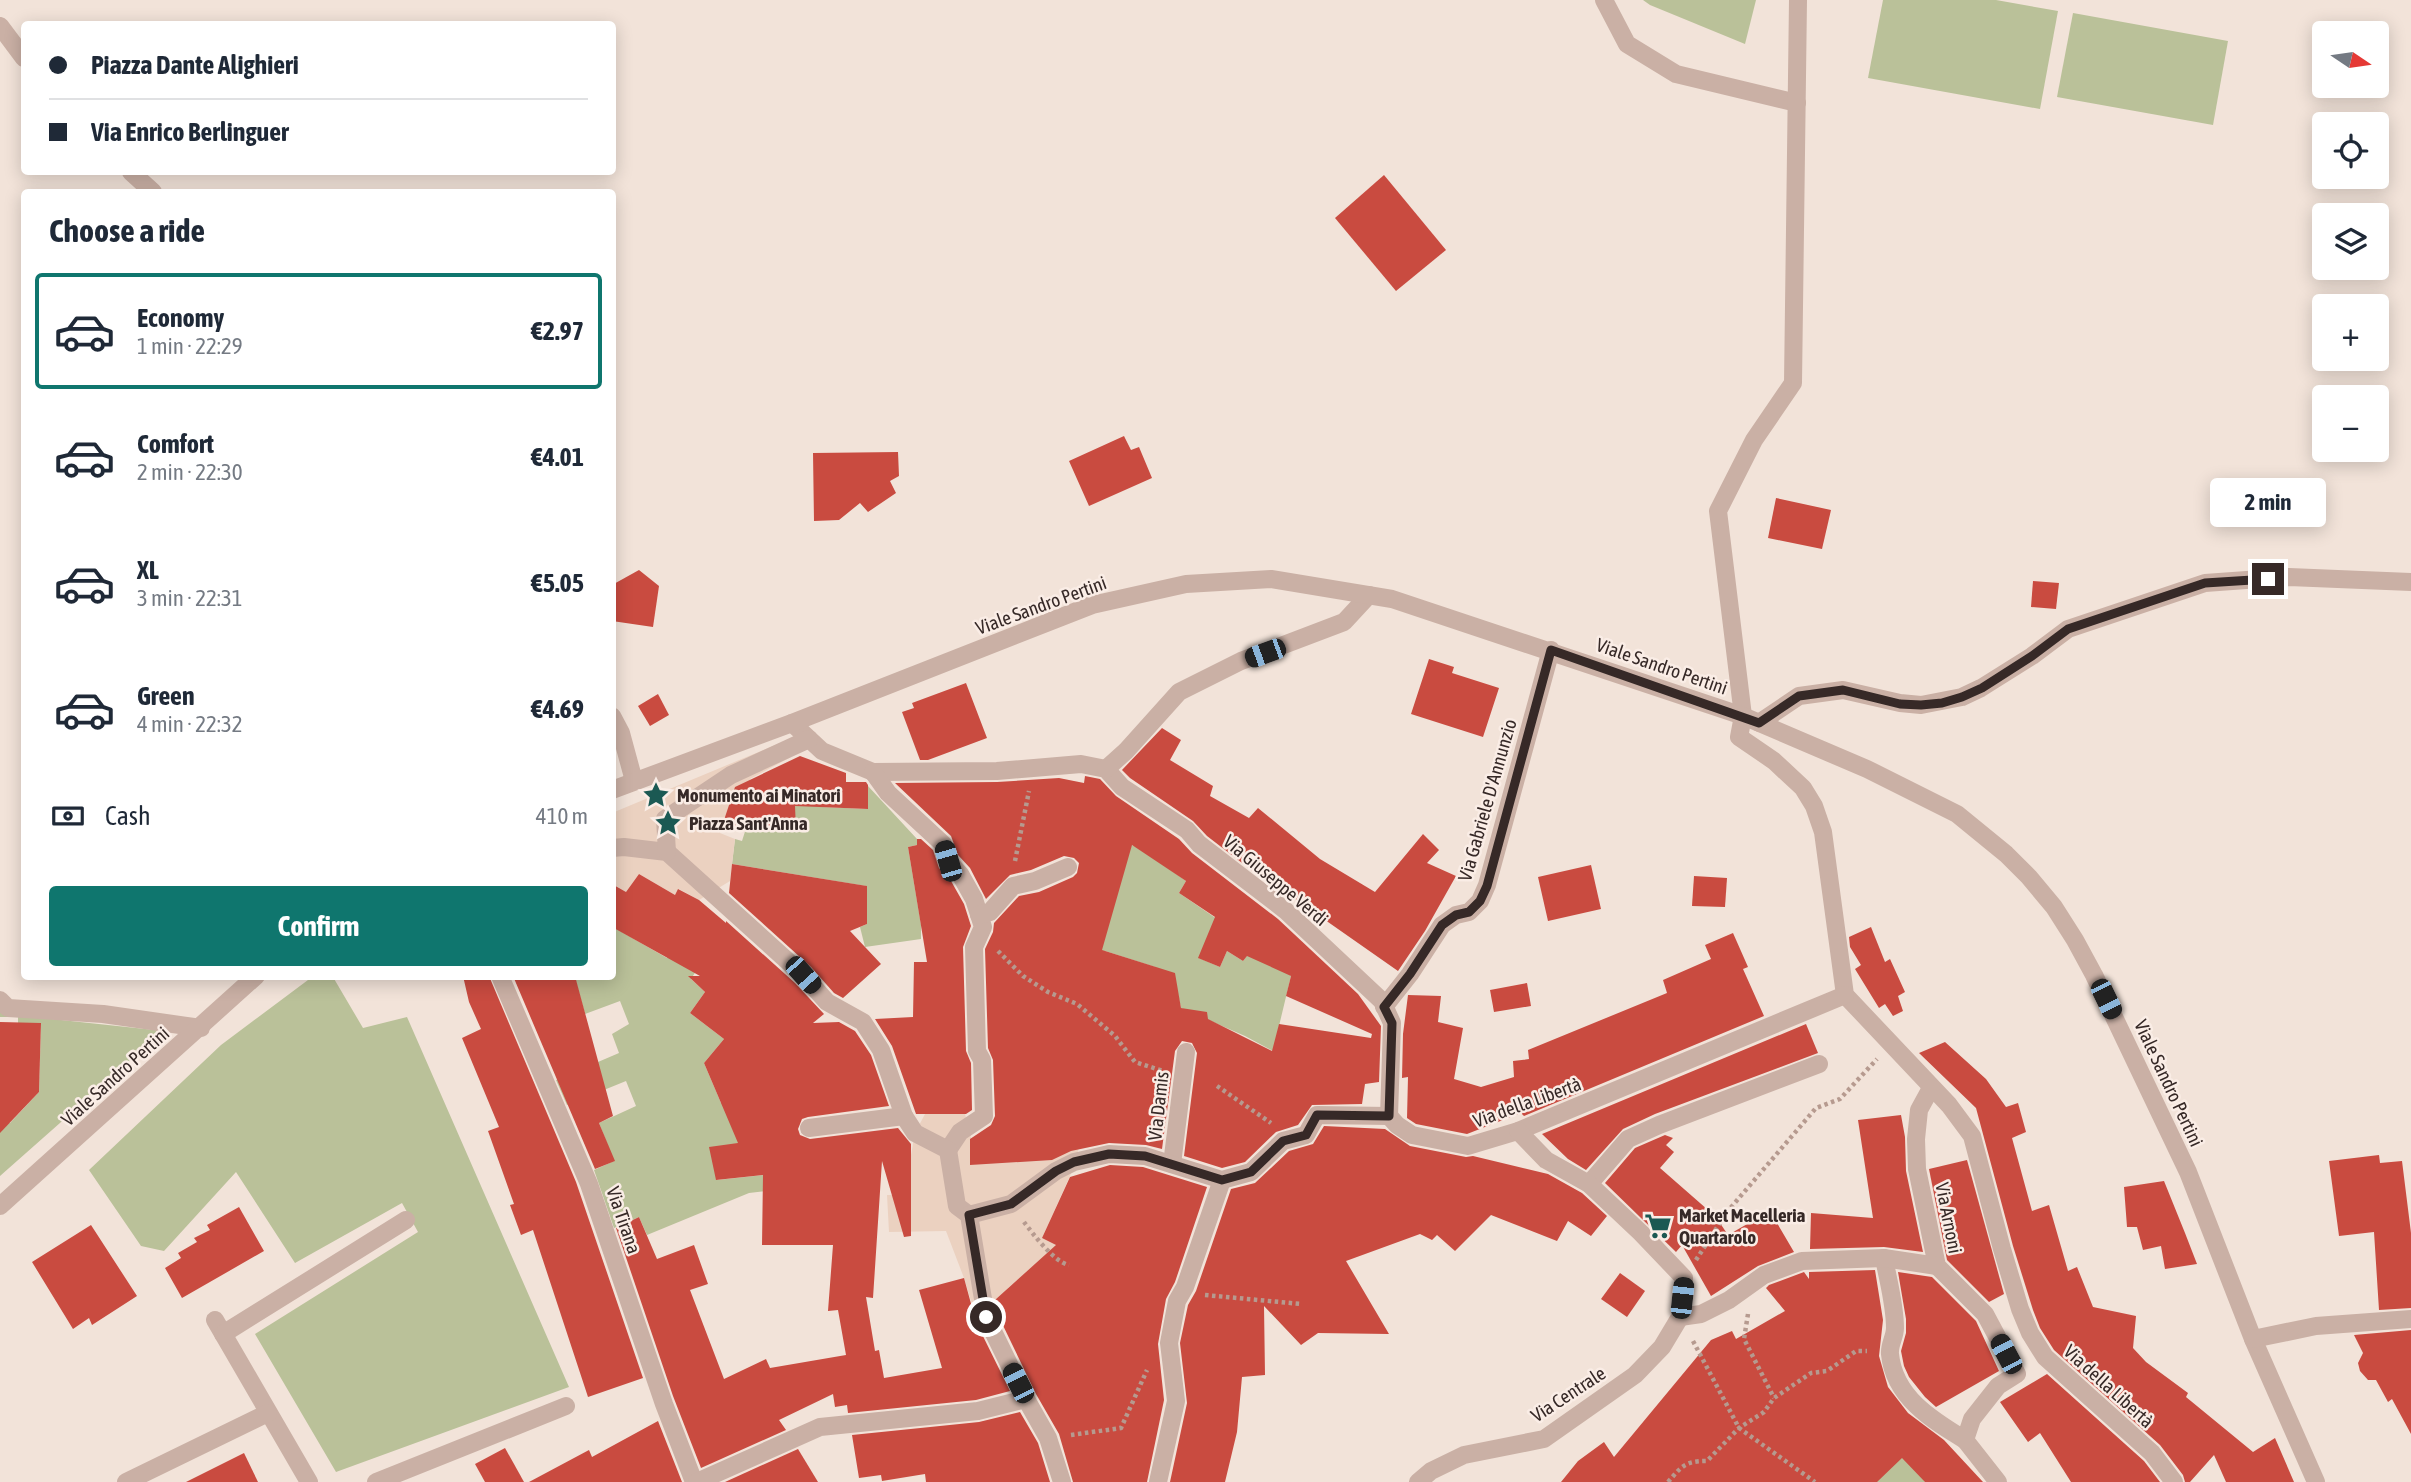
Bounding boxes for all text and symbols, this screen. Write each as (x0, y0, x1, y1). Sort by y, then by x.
north arrow (2312, 21, 2389, 98)
map controls (2312, 21, 2389, 462)
text: Piazza Dante Alighieri (91, 50, 299, 80)
button: locate (2312, 112, 2389, 189)
text: Via Enrico Berlinguer (91, 117, 289, 147)
button: layers (2312, 203, 2389, 280)
text: Choose a ride (49, 212, 205, 249)
button: + (2312, 294, 2389, 371)
icon: car (53, 300, 116, 363)
text: Economy (137, 303, 224, 333)
text: €2.97 (531, 316, 584, 346)
text: 1 min · 22:29 (137, 333, 243, 359)
button: − (2312, 385, 2389, 462)
icon: car (53, 426, 116, 489)
text: Comfort (137, 429, 214, 459)
text: €4.01 (531, 442, 584, 472)
text: 2 min · 22:30 (137, 459, 243, 485)
callout: 2 min (2210, 477, 2326, 526)
text: 2 min (2245, 489, 2291, 515)
icon: car (53, 552, 116, 615)
text: XL (137, 555, 159, 585)
route end (2252, 563, 2284, 595)
text: €5.05 (531, 568, 584, 598)
street label: Viale Sandro Pertini (973, 571, 1109, 639)
text: 3 min · 22:31 (137, 585, 243, 611)
street label: Viale Sandro Pertini (1593, 633, 1731, 699)
car (1242, 636, 1289, 670)
icon: car (53, 678, 116, 741)
text: Green (137, 681, 195, 711)
text: €4.69 (531, 694, 584, 724)
text: 4 min · 22:32 (137, 711, 243, 737)
street label: Via Gabriele D'Annunzio (1453, 716, 1521, 884)
place icon: Monumento ai Minatori (641, 780, 671, 810)
place label: Monumento ai Minatori (677, 784, 841, 806)
icon: cash (49, 797, 87, 835)
text: Cash (105, 801, 151, 831)
text: 410 m (536, 803, 588, 829)
place icon: Piazza Sant'Anna (653, 808, 683, 838)
place label: Piazza Sant'Anna (689, 812, 808, 834)
street label: Via Giuseppe Verdi (1219, 830, 1333, 930)
car (933, 838, 964, 884)
button: Confirm (49, 886, 588, 966)
car (782, 952, 825, 998)
car (2088, 976, 2125, 1022)
street label: Viale Sandro Pertini (2130, 1016, 2208, 1150)
street label: Viale Sandro Pertini (57, 1022, 173, 1130)
street label: Via Damis (1143, 1070, 1173, 1142)
street label: Via della Libertà (1470, 1072, 1584, 1132)
street label: Via Arnoni (1931, 1181, 1967, 1255)
street label: Via Tirana (602, 1184, 646, 1256)
place label: Market Macelleria Quartarolo (1679, 1204, 1806, 1248)
supermarket icon: Market Macelleria Quartarolo (1643, 1211, 1673, 1241)
car (1670, 1276, 1695, 1320)
route start (970, 1301, 1002, 1333)
car (1987, 1331, 2026, 1377)
street label: Via della Libertà (2060, 1340, 2158, 1432)
car (1000, 1360, 1037, 1406)
street label: Via Centrale (1527, 1362, 1609, 1426)

